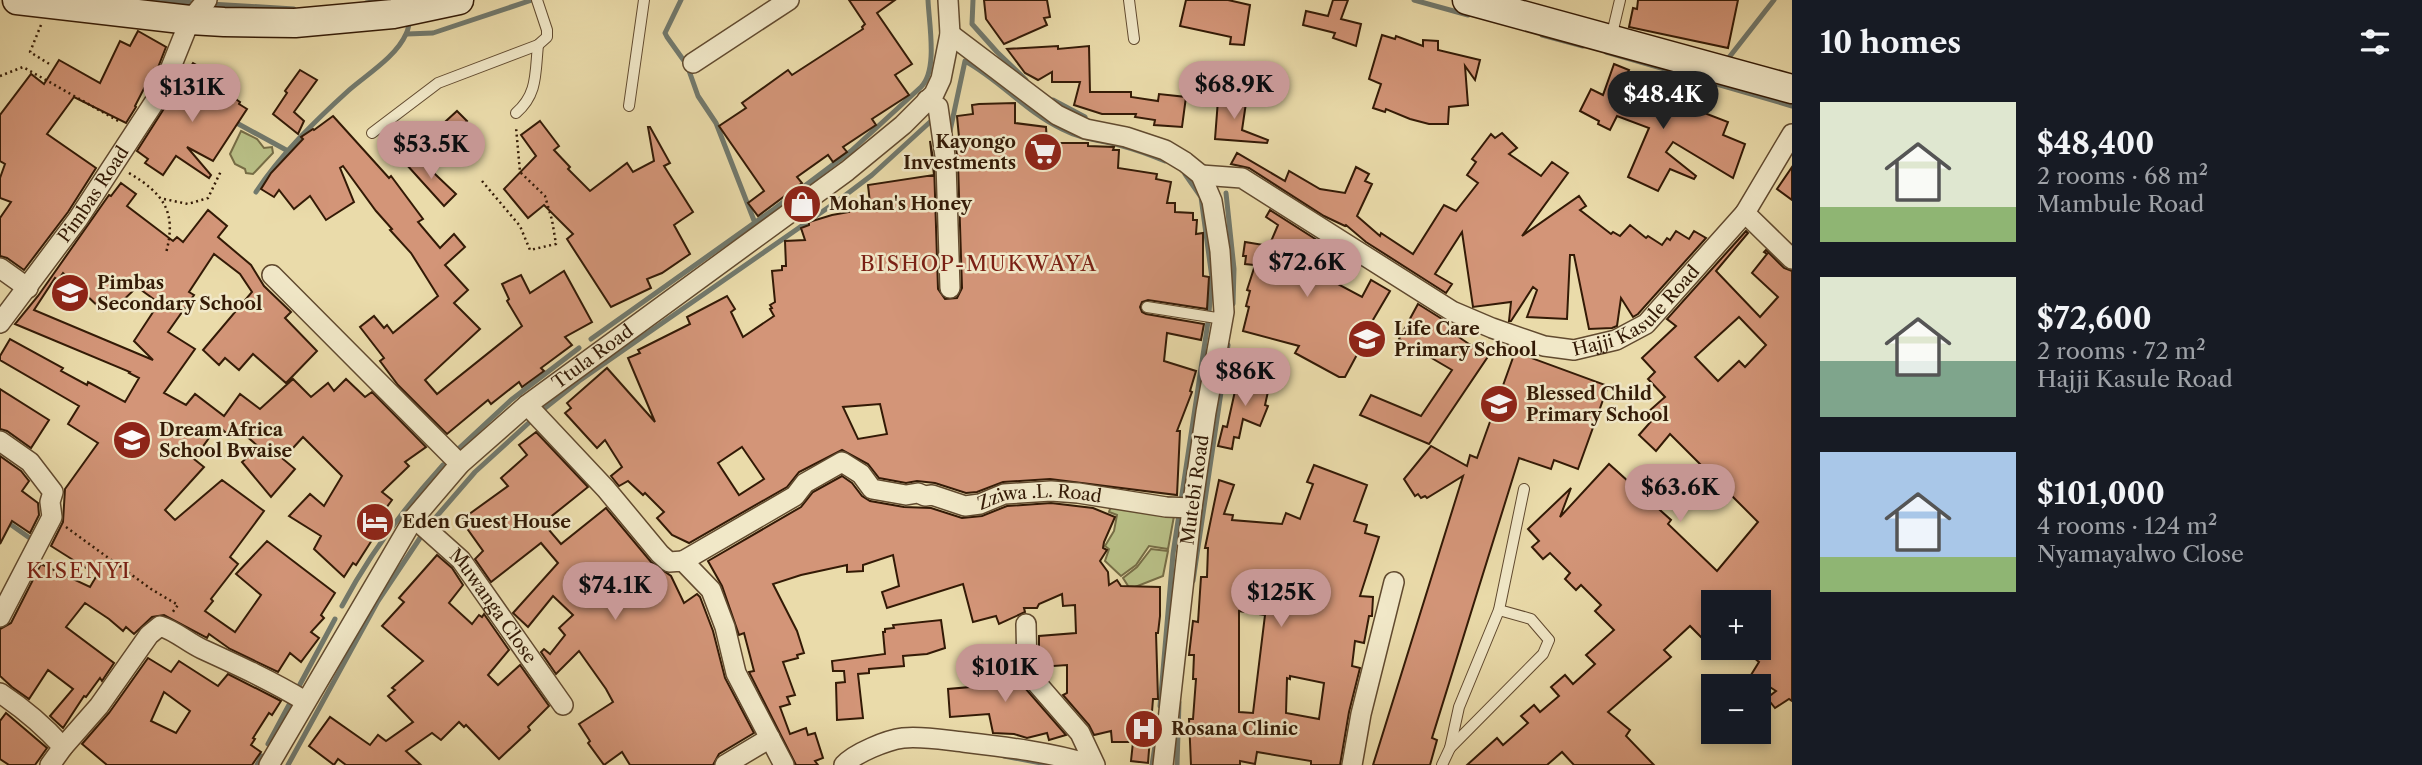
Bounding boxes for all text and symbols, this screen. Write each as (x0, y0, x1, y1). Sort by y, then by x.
icon: filters (2356, 23, 2394, 61)
text: 10 homes (1820, 24, 1961, 61)
pin: $68.9K (1177, 61, 1291, 121)
pin: $131K (143, 64, 241, 124)
text: $68.9K (1195, 70, 1273, 98)
pin: $48.4K (1606, 72, 1720, 131)
text: $131K (160, 73, 224, 101)
text: $48.4K (1623, 80, 1703, 108)
pin: $53.5K (374, 122, 488, 181)
text: $48,400 (2037, 125, 2154, 162)
text: $53.5K (393, 130, 469, 158)
icon: home (1876, 130, 1960, 214)
place label: Kayongo Investments (903, 131, 1016, 174)
supermarket icon: Kayongo Investments (1022, 131, 1064, 173)
street label: Pimbas Road (53, 142, 134, 247)
text: 2 rooms · 68 m² (2037, 162, 2208, 190)
shop icon: Mohan's Honey (781, 183, 823, 225)
text: Mambule Road (2037, 190, 2204, 218)
place label: Mohan's Honey (829, 193, 973, 215)
pin: $72.6K (1250, 240, 1364, 299)
text: $72.6K (1269, 248, 1345, 276)
district label: BISHOP-MUKWAYA (860, 251, 1098, 276)
street label: Hajji Kasule Road (1570, 261, 1704, 361)
school or university icon: Pimbas Secondary School (49, 272, 91, 314)
place label: Pimbas Secondary School (97, 272, 262, 315)
text: $72,600 (2037, 300, 2152, 337)
icon: home (1876, 305, 1960, 389)
school or university icon: Life Care Primary School (1346, 318, 1388, 360)
place label: Life Care Primary School (1394, 318, 1537, 361)
street label: Ttula Road (548, 320, 638, 394)
text: 2 rooms · 72 m² (2037, 337, 2206, 365)
pin: $86K (1204, 348, 1286, 408)
text: $86K (1215, 357, 1275, 385)
text: Hajji Kasule Road (2037, 365, 2233, 393)
school or university icon: Blessed Child Primary School (1478, 383, 1520, 425)
place label: Blessed Child Primary School (1526, 383, 1669, 426)
school or university icon: Dream Africa School Bwaise (111, 419, 153, 461)
place label: Dream Africa School Bwaise (159, 419, 293, 462)
street label: Mutebi Road (1176, 433, 1214, 547)
pin: $63.6K (1623, 464, 1737, 524)
text: $63.6K (1641, 473, 1719, 501)
text: $101,000 (2037, 475, 2165, 512)
street label: Zziwa .L. Road (974, 480, 1103, 515)
icon: home (1876, 480, 1960, 564)
hotel icon: Eden Guest House (354, 501, 396, 543)
place label: Eden Guest House (402, 511, 571, 533)
text: 4 rooms · 124 m² (2037, 512, 2217, 540)
text: Nyamayalwo Close (2037, 540, 2244, 568)
street label: Muwanga Close (445, 544, 541, 668)
district label: KISENYI (26, 558, 132, 583)
pin: $74.1K (558, 562, 672, 622)
pin: $125K (1232, 570, 1330, 629)
text: $74.1K (579, 571, 651, 599)
text: $125K (1247, 578, 1315, 606)
map controls (1701, 590, 1771, 744)
button: + (1701, 590, 1771, 660)
pin: $101K (956, 644, 1054, 704)
text: $101K (972, 653, 1038, 681)
button: − (1701, 674, 1771, 744)
hospital icon: Rosana Clinic (1123, 708, 1165, 750)
place label: Rosana Clinic (1171, 718, 1298, 740)

